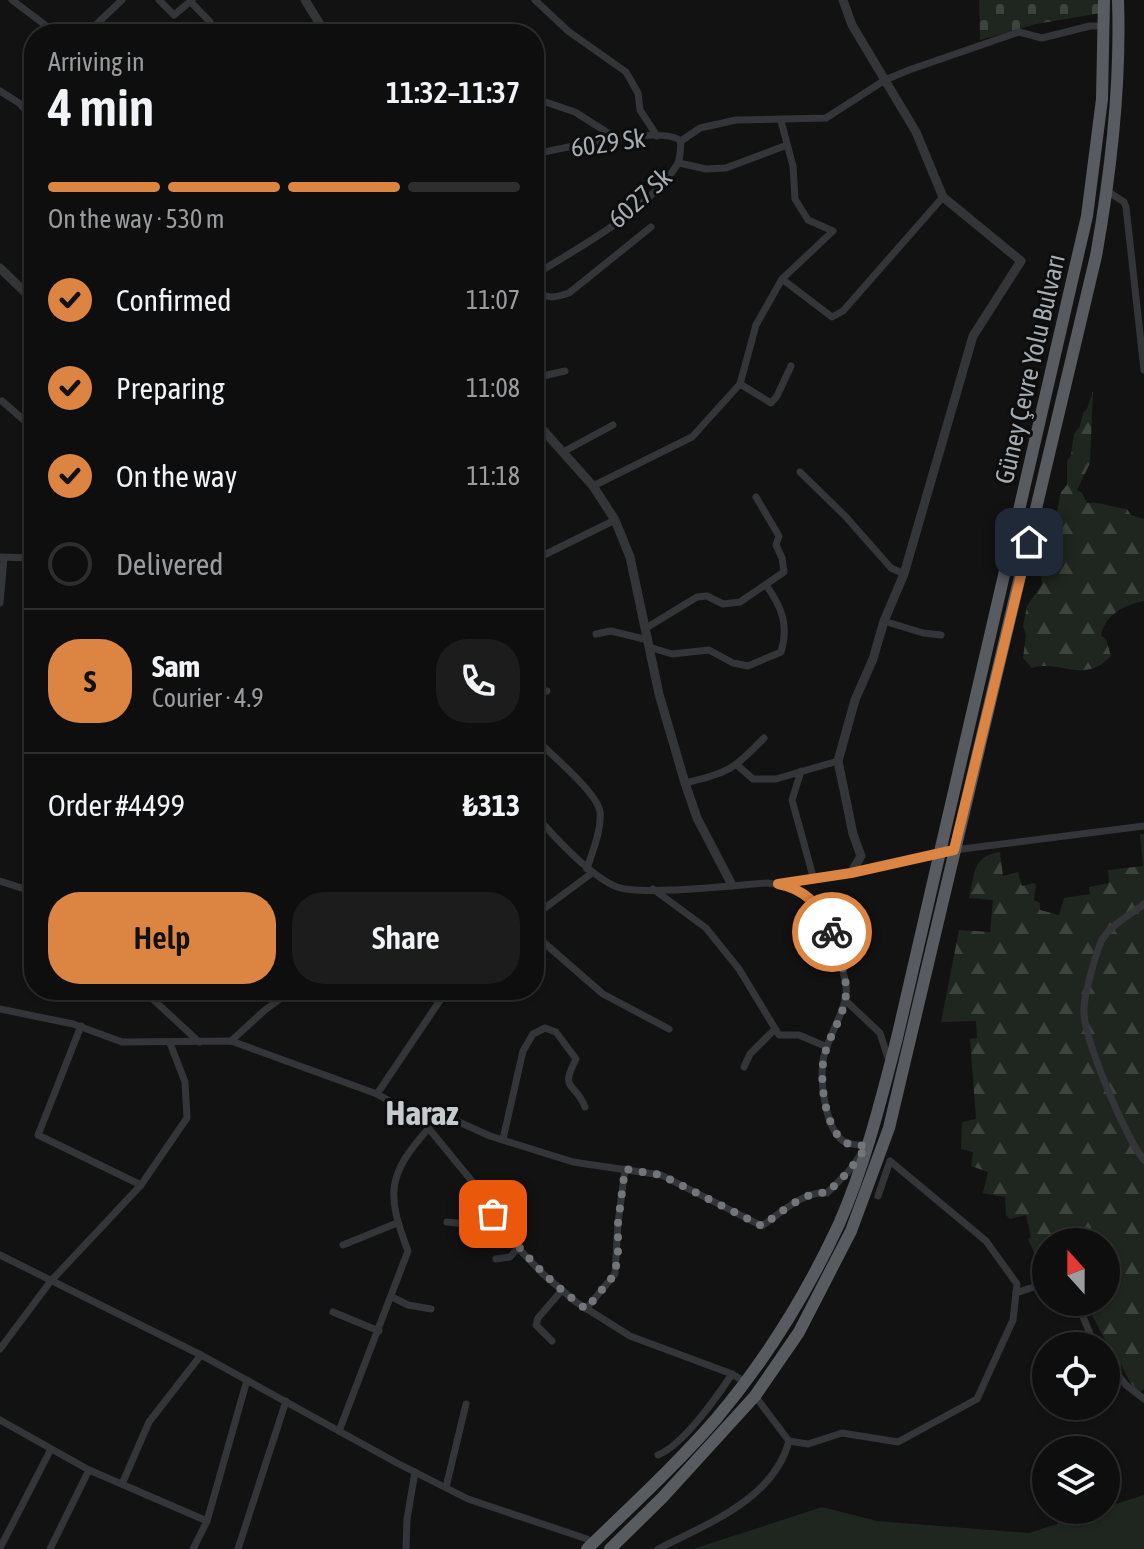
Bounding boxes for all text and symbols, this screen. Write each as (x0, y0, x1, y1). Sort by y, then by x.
text: Arriving in (48, 47, 145, 77)
text: 11:32–11:37 (386, 75, 520, 109)
text: 4 min (48, 77, 154, 137)
street label: 6029 Sk (569, 123, 647, 163)
street label: 6027 Sk (602, 162, 678, 234)
text: On the way · 530 m (48, 204, 225, 234)
street label: Güney Çevre Yolu Bulvarı (989, 251, 1071, 487)
icon: check (48, 278, 92, 322)
text: Confirmed (116, 283, 231, 317)
text: 11:07 (466, 285, 520, 315)
icon: check (48, 366, 92, 410)
text: Preparing (116, 371, 225, 405)
text: 11:08 (466, 373, 520, 403)
icon: check (48, 454, 92, 498)
text: On the way (116, 459, 237, 493)
text: 11:18 (466, 461, 520, 491)
pin (995, 508, 1063, 576)
icon: home (1007, 520, 1051, 564)
text: Delivered (116, 547, 224, 581)
button: phone (436, 639, 520, 723)
text: Sam (152, 649, 200, 683)
text: S (84, 664, 96, 698)
text: Courier · 4.9 (152, 683, 263, 713)
text: Order #4499 (48, 788, 185, 822)
text: ₺313 (463, 788, 520, 822)
button: Help (48, 892, 276, 984)
button: Share (292, 892, 520, 984)
courier (792, 892, 872, 972)
icon: bike (810, 910, 854, 954)
district label: Haraz (386, 1093, 459, 1132)
pin (459, 1180, 527, 1248)
icon: bag (471, 1192, 515, 1236)
north arrow (1032, 1228, 1120, 1316)
map controls (1032, 1228, 1120, 1524)
button: locate (1032, 1332, 1120, 1420)
button: layers (1032, 1436, 1120, 1524)

